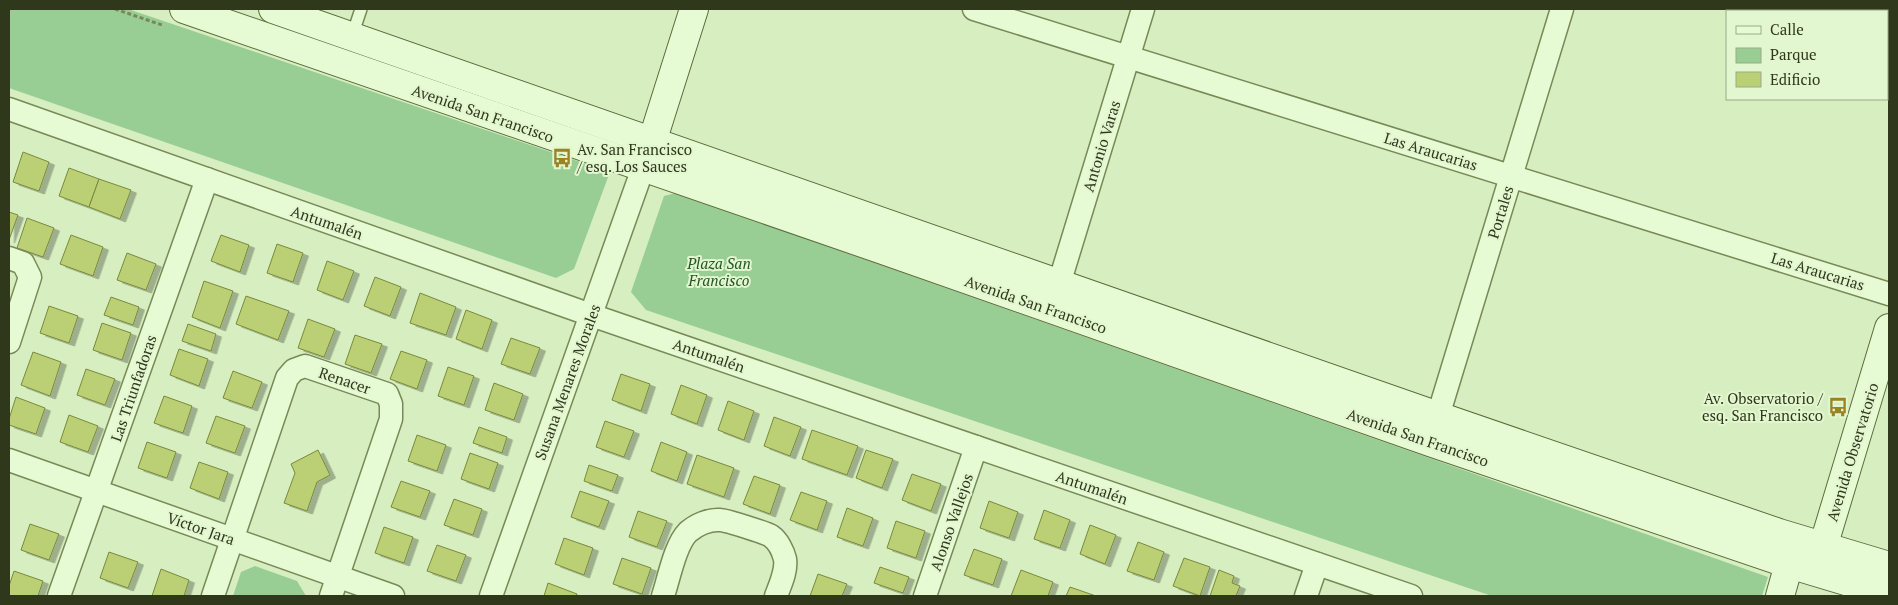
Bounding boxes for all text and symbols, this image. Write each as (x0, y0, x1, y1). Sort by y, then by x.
legend (1726, 10, 1888, 100)
text: Calle (1770, 19, 1804, 39)
text: Parque (1770, 44, 1817, 64)
text: Edificio (1770, 69, 1820, 89)
street label: Avenida San Francisco (409, 79, 557, 147)
street label: Antonio Varas (1078, 98, 1124, 194)
street label: Las Araucarias (1382, 127, 1480, 175)
place label: Av. San Francisco / esq. Los Sauces (576, 139, 692, 176)
bus stop icon: Av. San Francisco / esq. Los Sauces (551, 147, 573, 169)
street label: Portales (1483, 183, 1517, 241)
street label: Antumalén (288, 200, 366, 244)
street label: Las Araucarias (1769, 247, 1867, 295)
park label: Plaza San Francisco (686, 253, 751, 290)
street label: Avenida San Francisco (962, 270, 1110, 338)
street label: Susana Menares Morales (529, 301, 605, 463)
street label: Las Triunfadoras (105, 332, 161, 444)
street label: Antumalén (670, 333, 748, 377)
street label: Renacer (317, 362, 374, 398)
street label: Avenida Observatorio (1821, 380, 1883, 524)
place label: Av. Observatorio / esq. San Francisco (1702, 388, 1824, 425)
bus stop icon: Av. Observatorio / esq. San Francisco (1827, 396, 1849, 418)
street label: Avenida San Francisco (1344, 403, 1492, 471)
street label: Antumalén (1053, 465, 1131, 509)
street label: Alonso Vallejos (925, 470, 977, 574)
street label: Víctor Jara (164, 507, 238, 549)

